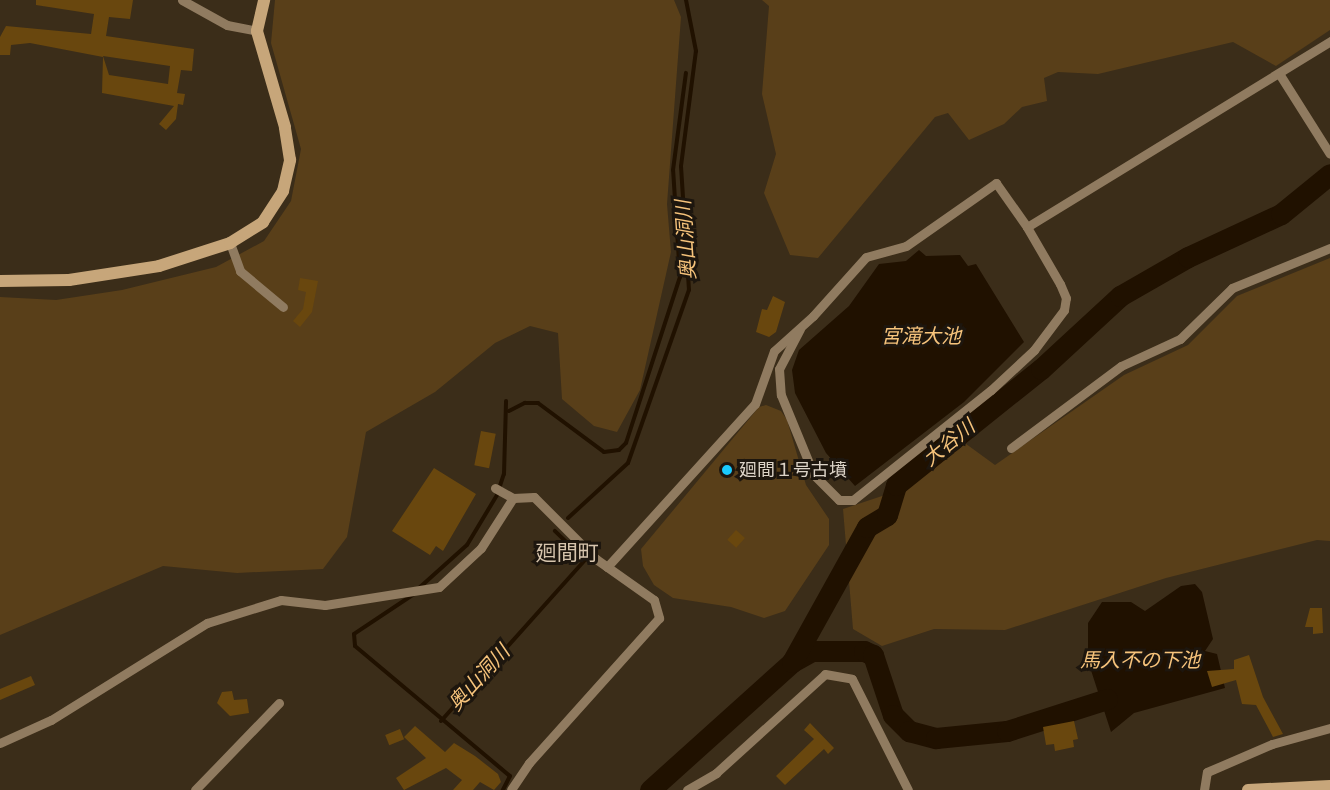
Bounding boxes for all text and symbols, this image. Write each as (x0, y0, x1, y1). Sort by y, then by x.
water label: 奥山洞川 (671, 199, 701, 281)
water label: 宮滝大池 (881, 324, 961, 348)
water label: 大谷川 (918, 415, 980, 471)
place label: 廻間１号古墳 (739, 459, 847, 481)
marker: 廻間１号古墳 (720, 463, 734, 477)
district label: 廻間町 (536, 540, 598, 566)
water label: 奥山洞川 (443, 640, 515, 716)
water label: 馬入不の下池 (1080, 648, 1200, 672)

